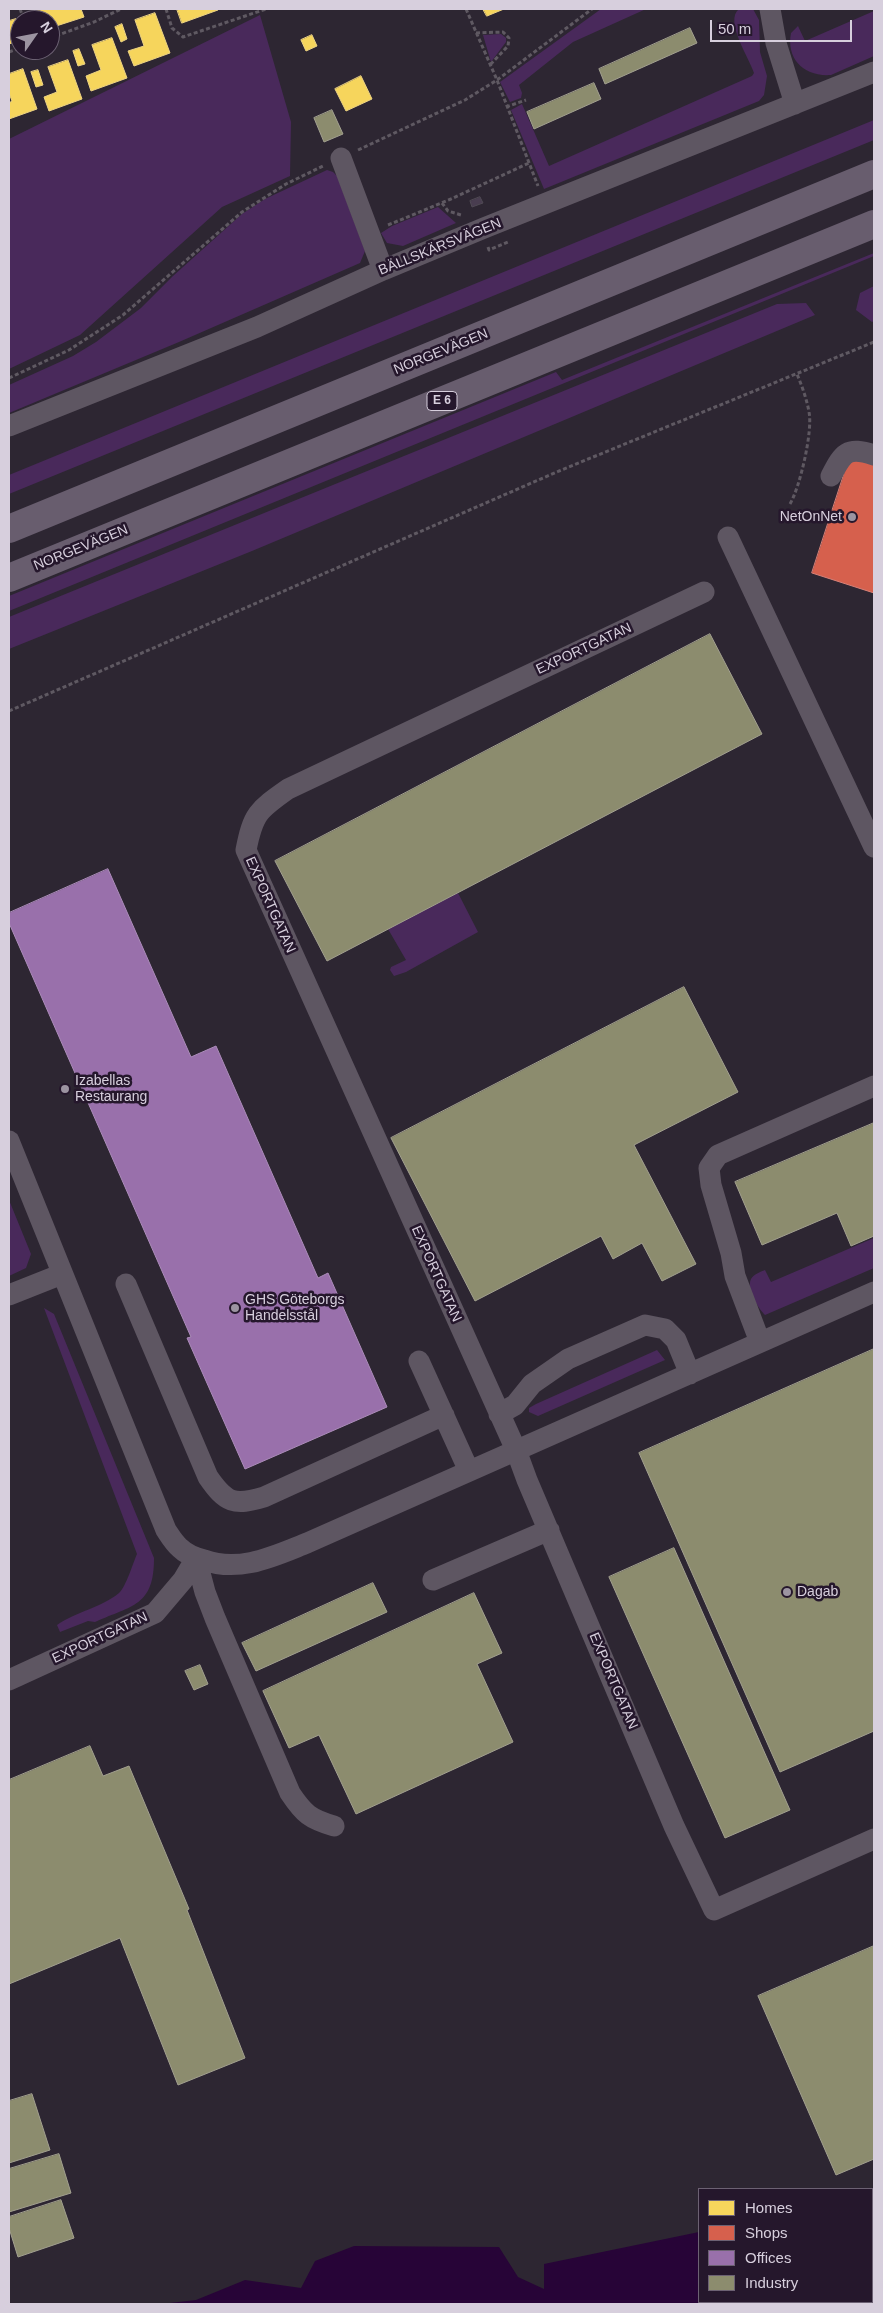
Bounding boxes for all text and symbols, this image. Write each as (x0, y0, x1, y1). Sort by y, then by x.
north arrow (10, 10, 60, 60)
scale bar (713, 10, 856, 42)
text: N (37, 19, 56, 36)
text: 50 m (718, 20, 751, 37)
street label: BÄLLSKÄRSVÄGEN (376, 215, 504, 279)
street label: NORGEVÄGEN (391, 325, 491, 379)
road number: E 6 (427, 392, 457, 411)
place label: NetOnNet (780, 509, 842, 525)
marker: NetOnNet (846, 511, 858, 523)
street label: NORGEVÄGEN (31, 521, 131, 575)
street label: EXPORTGATAN (534, 620, 634, 678)
street label: EXPORTGATAN (241, 854, 299, 956)
place label: Izabellas Restaurang (75, 1073, 147, 1106)
marker: Izabellas Restaurang (59, 1083, 71, 1095)
street label: EXPORTGATAN (407, 1223, 465, 1325)
place label: GHS Göteborgs Handelsstål (245, 1292, 345, 1324)
marker: GHS Göteborgs Handelsstål (229, 1302, 241, 1314)
place label: Dagab (797, 1584, 838, 1600)
marker: Dagab (781, 1586, 793, 1598)
street label: EXPORTGATAN (50, 1609, 150, 1667)
street label: EXPORTGATAN (585, 1630, 641, 1732)
legend (698, 2188, 873, 2303)
text: Homes (745, 2199, 793, 2216)
text: Shops (745, 2224, 788, 2241)
text: Offices (745, 2249, 791, 2266)
text: Industry (745, 2274, 798, 2291)

